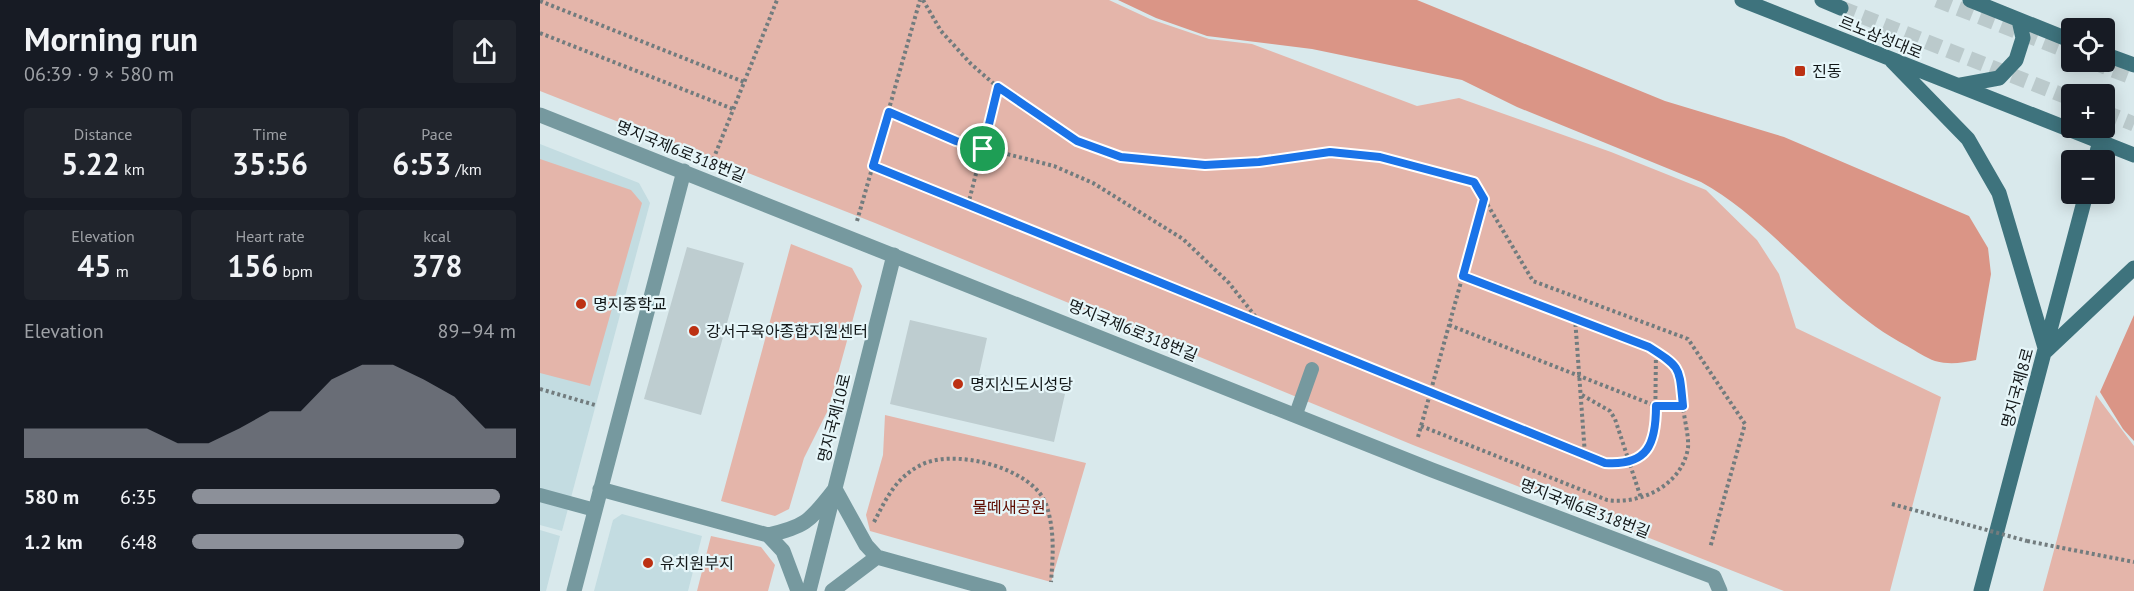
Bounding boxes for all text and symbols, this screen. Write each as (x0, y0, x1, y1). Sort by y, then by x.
street label: 르노삼성대로 (1836, 11, 1926, 63)
text: Morning run (24, 17, 198, 60)
map controls (2061, 18, 2115, 204)
button: locate (2061, 18, 2115, 72)
button: share (453, 20, 516, 83)
text: 06:39 · 9 × 580 m (24, 61, 174, 87)
place label: 진동 (1812, 61, 1842, 81)
marker: 진동 (1793, 64, 1807, 78)
button: + (2061, 84, 2115, 138)
street label: 명지국제6로318번길 (613, 116, 749, 186)
pin (957, 123, 1008, 174)
text: Distance (74, 124, 132, 144)
text: Time (253, 124, 287, 144)
text: Pace (421, 124, 453, 144)
icon: arrive (966, 132, 999, 165)
text: 5.22 (61, 144, 120, 183)
text: 35:56 (232, 144, 308, 183)
text: 6:53 (392, 144, 451, 183)
button: − (2061, 150, 2115, 204)
text: km (120, 159, 145, 179)
text: /km (451, 159, 482, 179)
text: Elevation (71, 226, 135, 246)
text: Heart rate (235, 226, 305, 246)
text: kcal (423, 226, 451, 246)
text: 45 (77, 246, 111, 285)
text: 156 (227, 246, 278, 285)
text: 378 (411, 246, 463, 285)
text: m (111, 261, 129, 281)
text: bpm (278, 261, 313, 281)
place label: 명지중학교 (593, 294, 667, 314)
street label: 명지국제6로318번길 (1065, 295, 1201, 365)
marker: 명지중학교 (574, 297, 588, 311)
text: Elevation (24, 318, 104, 344)
text: 89–94 m (438, 318, 516, 344)
place label: 강서구육아종합지원센터 (706, 321, 868, 341)
marker: 강서구육아종합지원센터 (687, 324, 701, 338)
street label: 명지국제8로 (1997, 345, 2037, 430)
street label: 명지국제10로 (813, 371, 855, 465)
place label: 명지신도시성당 (970, 374, 1073, 394)
marker: 명지신도시성당 (951, 377, 965, 391)
street label: 명지국제6로318번길 (1517, 474, 1653, 542)
text: 580 m (24, 484, 79, 510)
text: 6:35 (120, 484, 157, 510)
park label: 물떼새공원 (972, 497, 1046, 517)
text: 1.2 km (24, 529, 83, 555)
text: 6:48 (120, 529, 157, 555)
place label: 유치원부지 (660, 553, 734, 573)
marker: 유치원부지 (641, 556, 655, 570)

